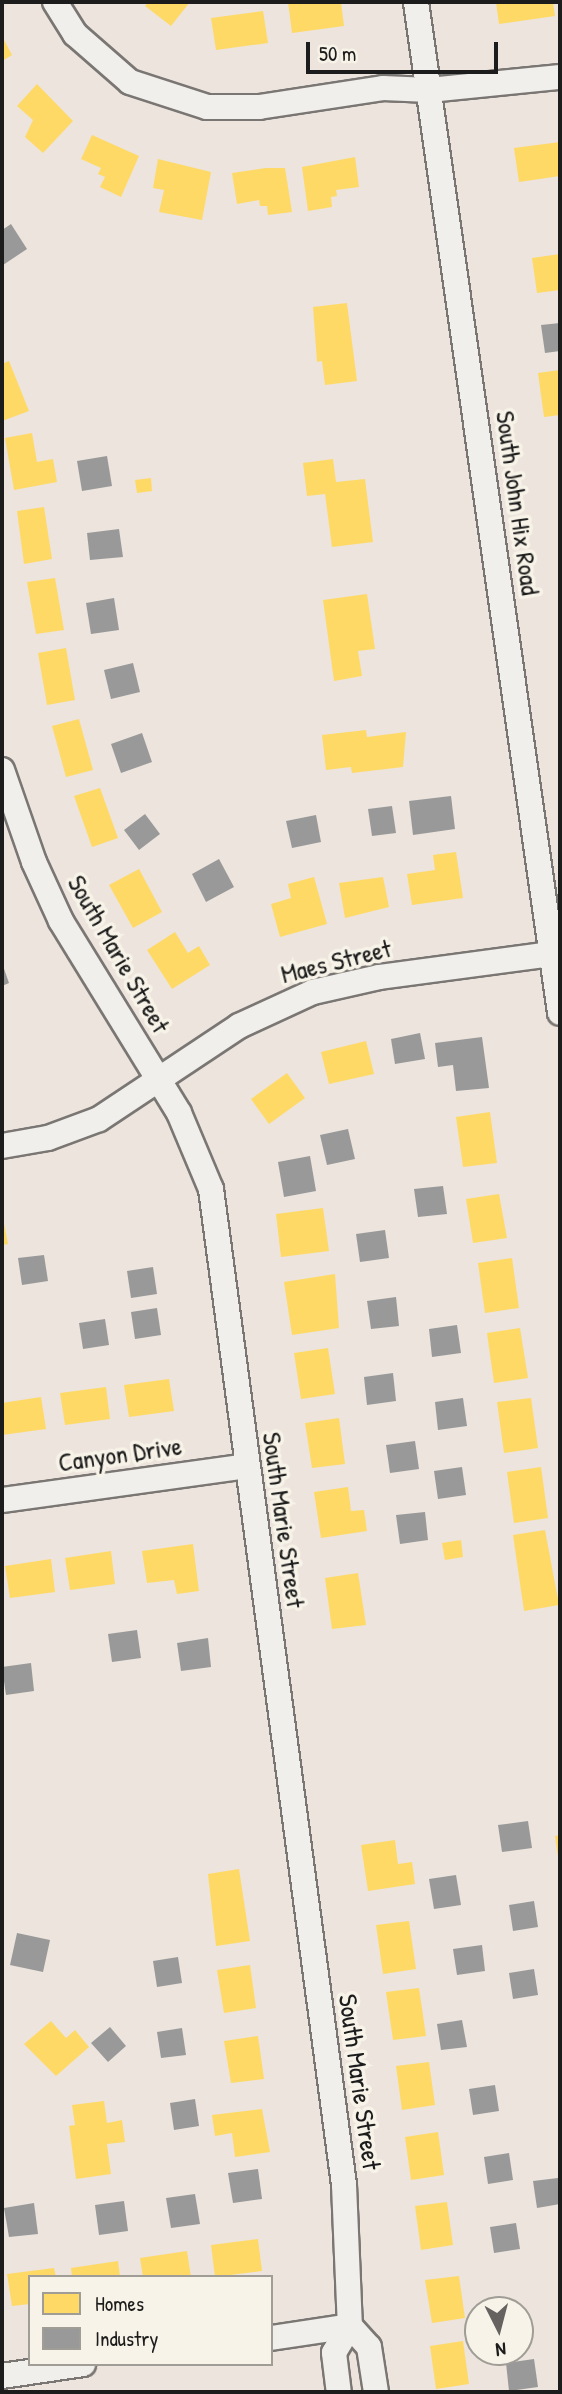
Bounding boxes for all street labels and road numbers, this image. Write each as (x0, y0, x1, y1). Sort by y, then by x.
street label: South John Hix Road (490, 409, 546, 597)
street label: South Marie Street (61, 870, 177, 1038)
street label: Maes Street (278, 932, 394, 990)
street label: Canyon Drive (56, 1430, 184, 1478)
street label: South Marie Street (256, 1430, 312, 1610)
street label: South Marie Street (332, 1992, 388, 2172)

